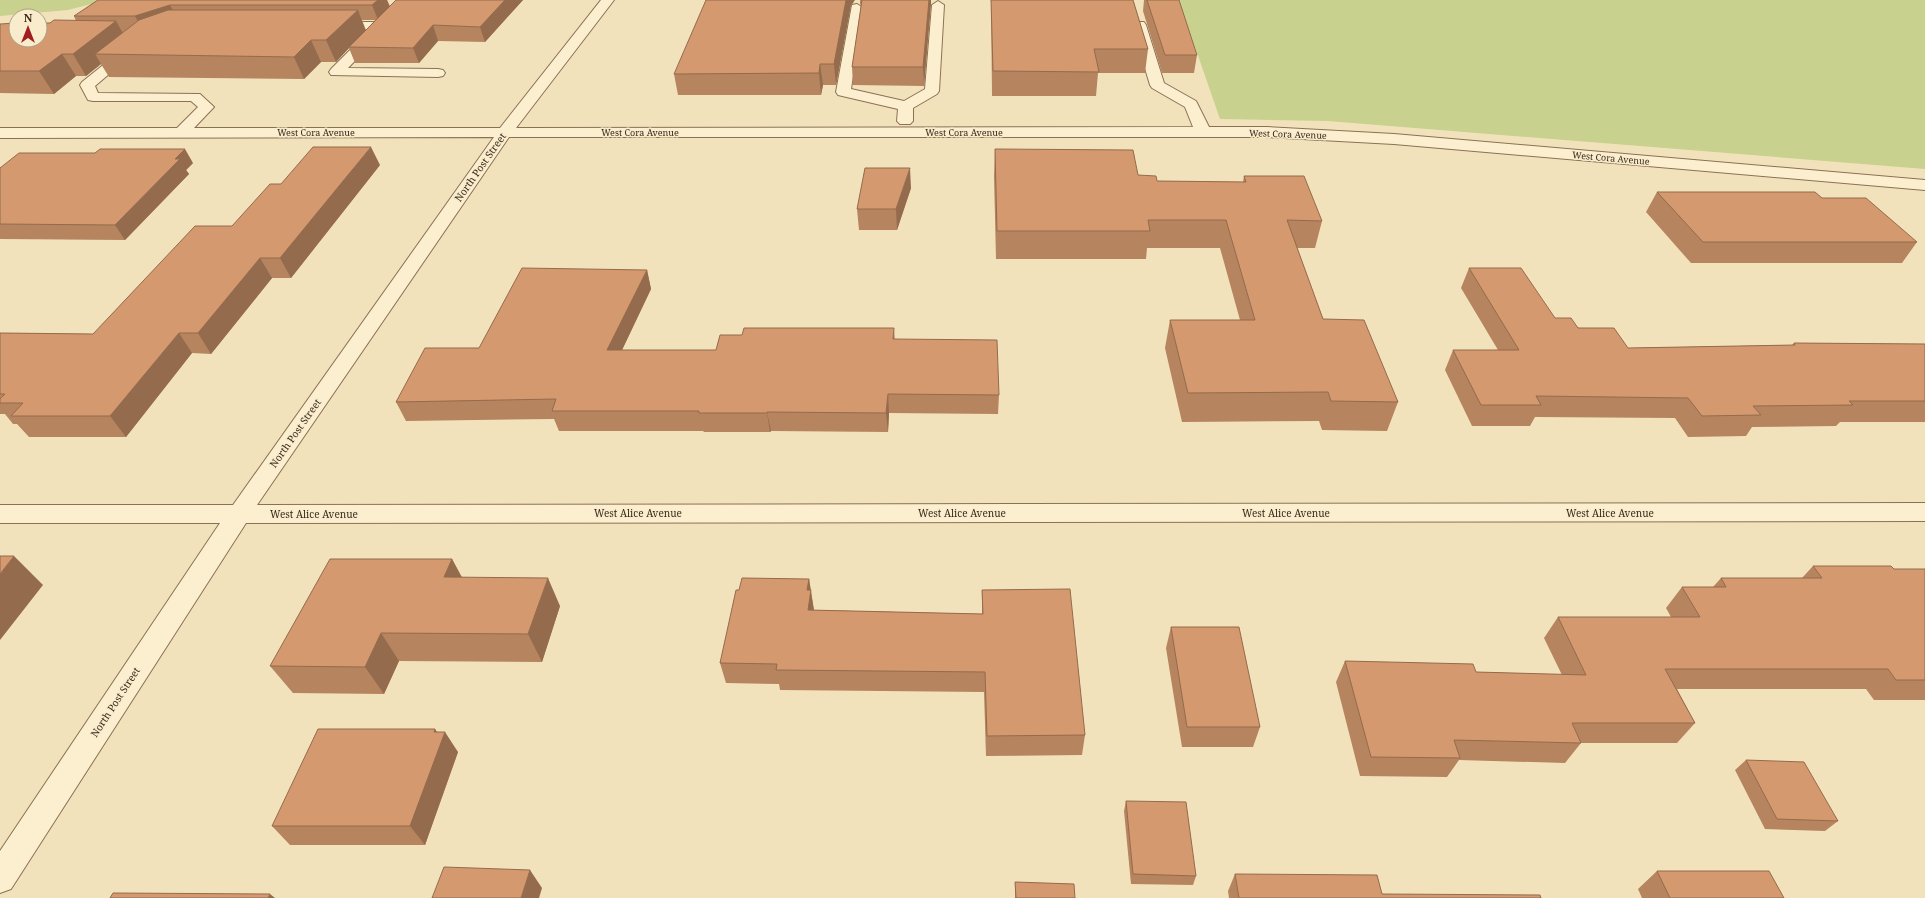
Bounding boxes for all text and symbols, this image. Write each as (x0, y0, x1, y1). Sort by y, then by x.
north arrow (8, 8, 48, 48)
text: N (24, 10, 33, 25)
street label: West Cora Avenue (277, 126, 355, 139)
street label: West Cora Avenue (601, 126, 679, 139)
street label: West Cora Avenue (925, 126, 1003, 139)
street label: West Cora Avenue (1249, 126, 1327, 142)
street label: North Post Street (451, 129, 509, 204)
street label: West Cora Avenue (1572, 148, 1650, 168)
street label: North Post Street (266, 395, 324, 470)
street label: West Alice Avenue (594, 506, 682, 520)
street label: West Alice Avenue (918, 506, 1006, 520)
street label: West Alice Avenue (1242, 506, 1330, 520)
street label: West Alice Avenue (1566, 506, 1654, 520)
street label: West Alice Avenue (270, 507, 358, 521)
street label: North Post Street (87, 664, 143, 740)

